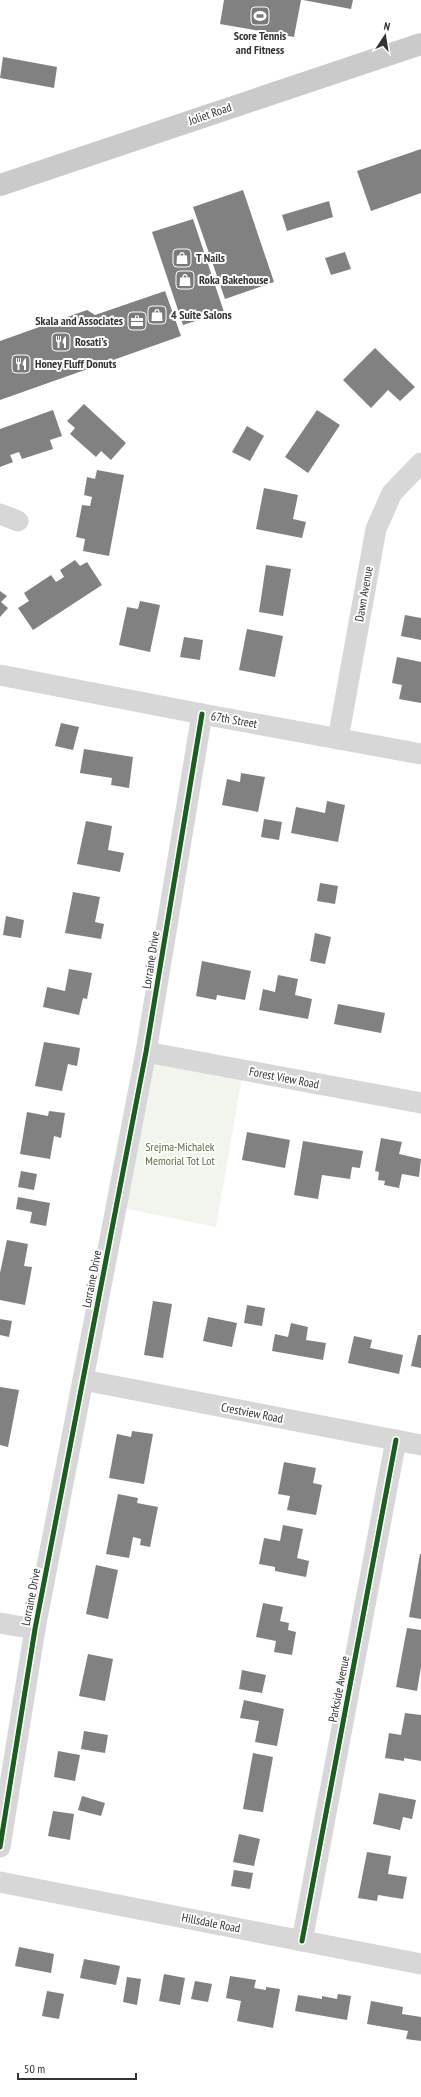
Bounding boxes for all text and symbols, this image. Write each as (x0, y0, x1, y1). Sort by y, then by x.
sports icon: Score Tennis and Fitness (249, 5, 271, 27)
north arrow (365, 16, 405, 56)
text: N (383, 19, 391, 34)
place label: Score Tennis and Fitness (234, 28, 286, 57)
street label: Joliet Road (185, 99, 233, 128)
shop icon: T Nails (171, 247, 193, 269)
place label: T Nails (196, 250, 225, 265)
shop icon: Roka Bakehouse (174, 269, 196, 291)
place label: Roka Bakehouse (199, 272, 268, 287)
shop icon: 4 Suite Salons (146, 304, 168, 326)
place label: 4 Suite Salons (171, 307, 232, 322)
office icon: Skala and Associates (126, 310, 148, 332)
place label: Skala and Associates (35, 313, 123, 328)
restaurant icon: Rosati's (50, 331, 72, 353)
place label: Rosati's (75, 334, 107, 349)
restaurant icon: Honey Fluff Donuts (10, 353, 32, 375)
place label: Honey Fluff Donuts (35, 356, 116, 371)
street label: Dawn Avenue (351, 565, 376, 623)
street label: 67th Street (210, 708, 259, 731)
street label: Lorraine Drive (139, 930, 162, 990)
street label: Forest View Road (248, 1063, 320, 1092)
park label: Srejma-Michalek Memorial Tot Lot (145, 1139, 215, 1168)
street label: Lorraine Drive (79, 1249, 104, 1309)
street label: Crestview Road (220, 1399, 284, 1426)
street label: Lorraine Drive (18, 1567, 43, 1627)
street label: Parkside Avenue (325, 1654, 352, 1723)
street label: Hillsdale Road (180, 1909, 242, 1936)
scale bar (18, 2055, 136, 2081)
text: 50 m (24, 2061, 45, 2076)

